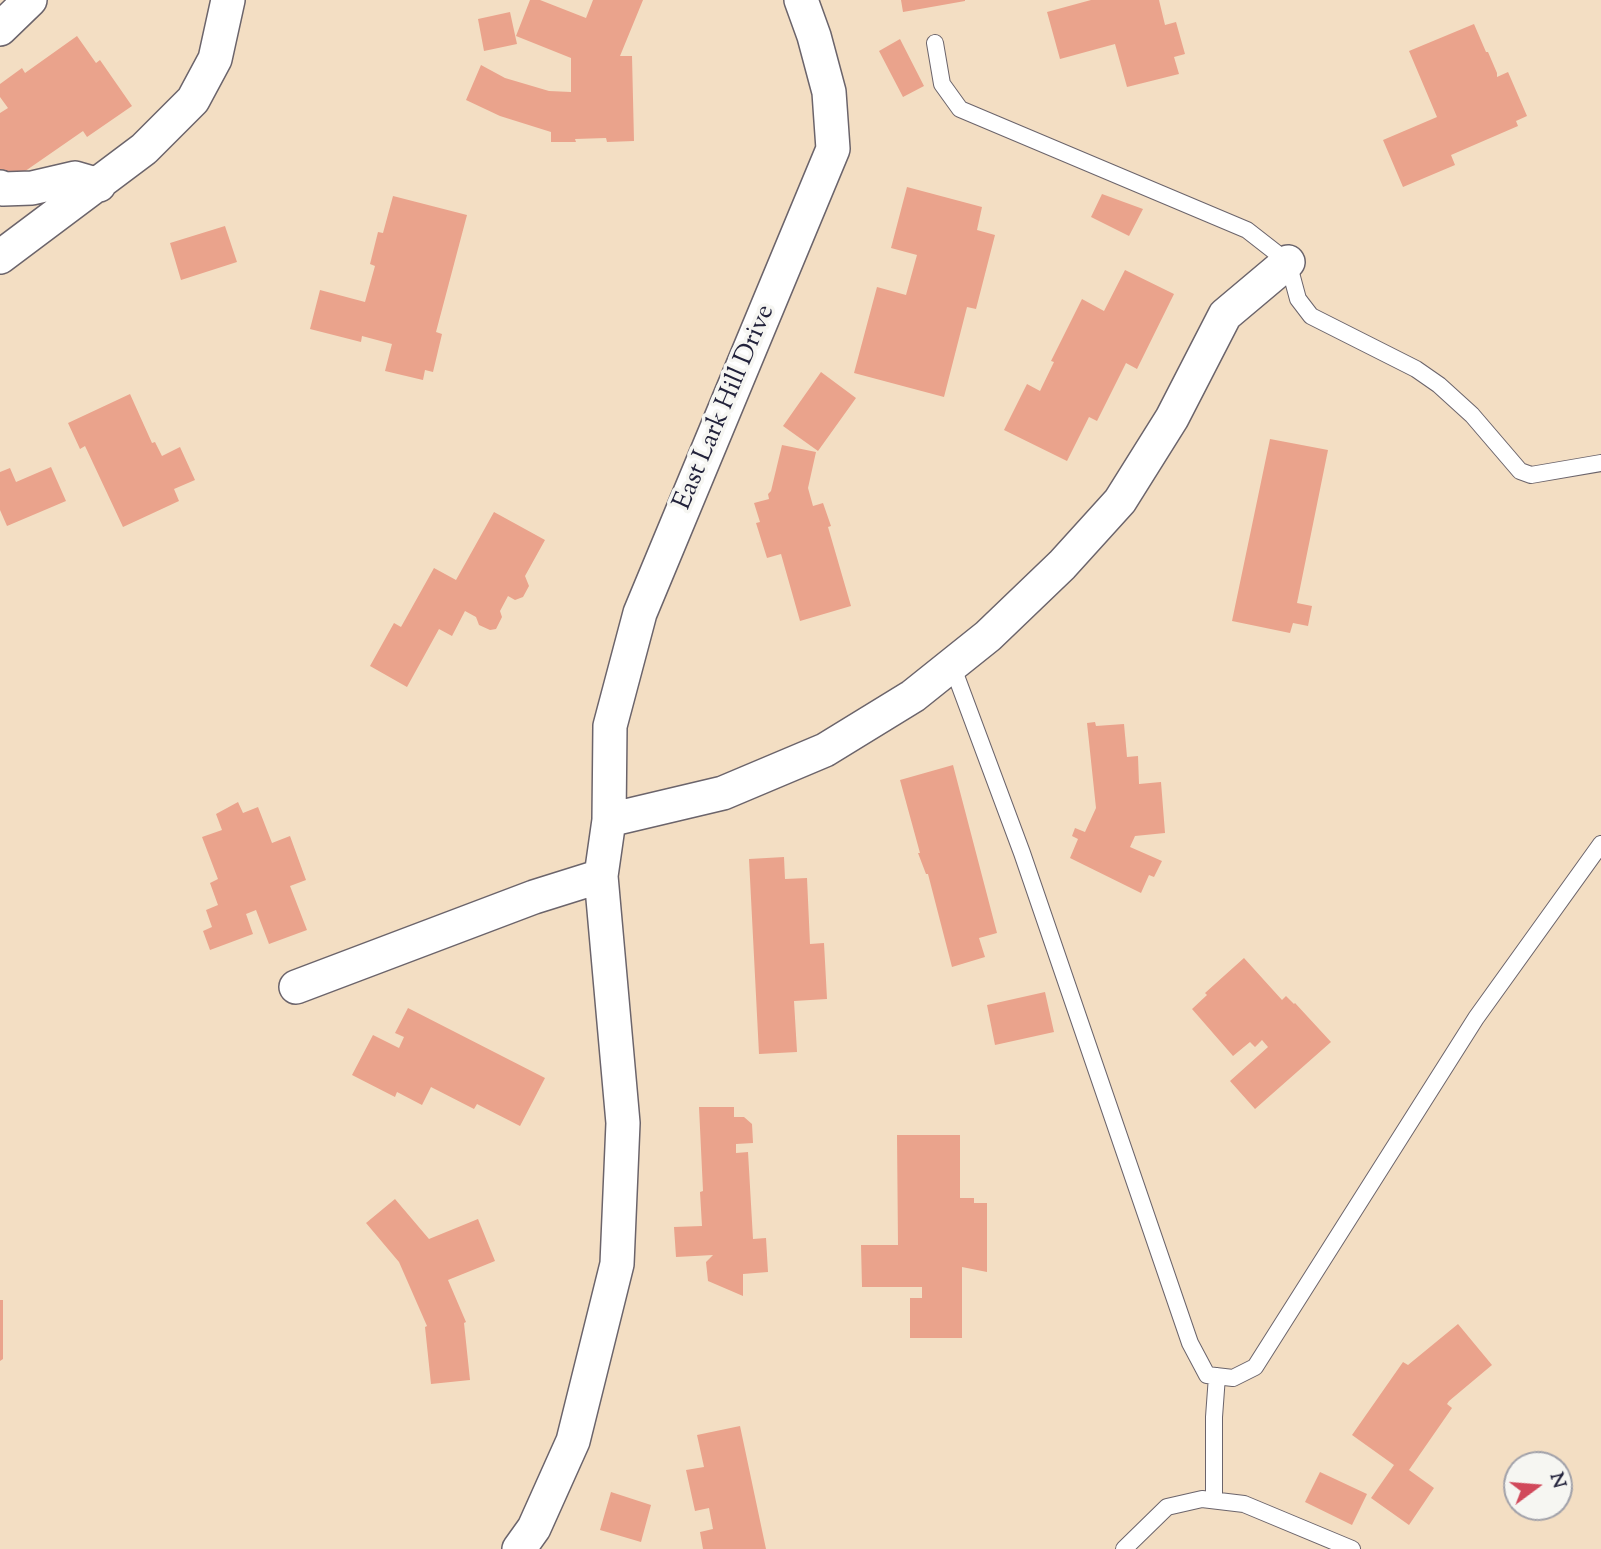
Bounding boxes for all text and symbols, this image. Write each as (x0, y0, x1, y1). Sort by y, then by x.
street label: East Lark Hill Drive (669, 301, 783, 515)
north arrow (1503, 1451, 1573, 1521)
text: N (1542, 1470, 1572, 1492)

